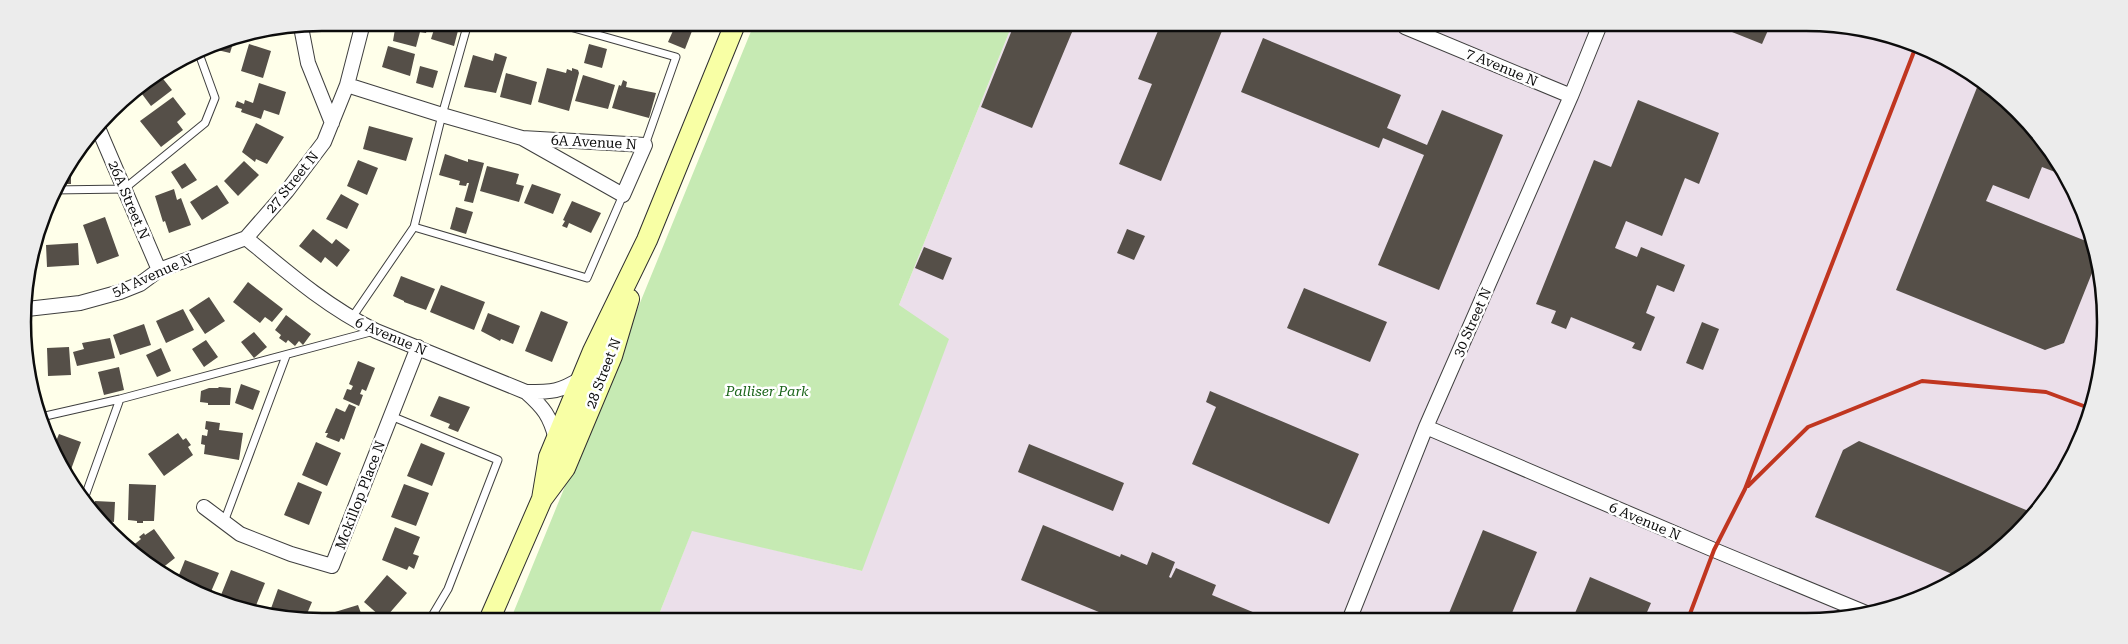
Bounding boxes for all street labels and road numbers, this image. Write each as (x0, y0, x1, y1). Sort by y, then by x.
street label: 7 Avenue N (1464, 45, 1540, 89)
street label: 6A Avenue N (551, 132, 637, 152)
street label: 27 Street N (262, 148, 322, 216)
street label: 26A Street N (105, 158, 153, 242)
street label: 5A Avenue N (109, 250, 195, 300)
street label: 30 Street N (1450, 285, 1494, 359)
street label: 6 Avenue N (353, 314, 429, 358)
street label: 28 Street N (582, 336, 624, 410)
street label: Mckillop Place N (332, 438, 388, 552)
street label: 6 Avenue N (1607, 499, 1683, 543)

